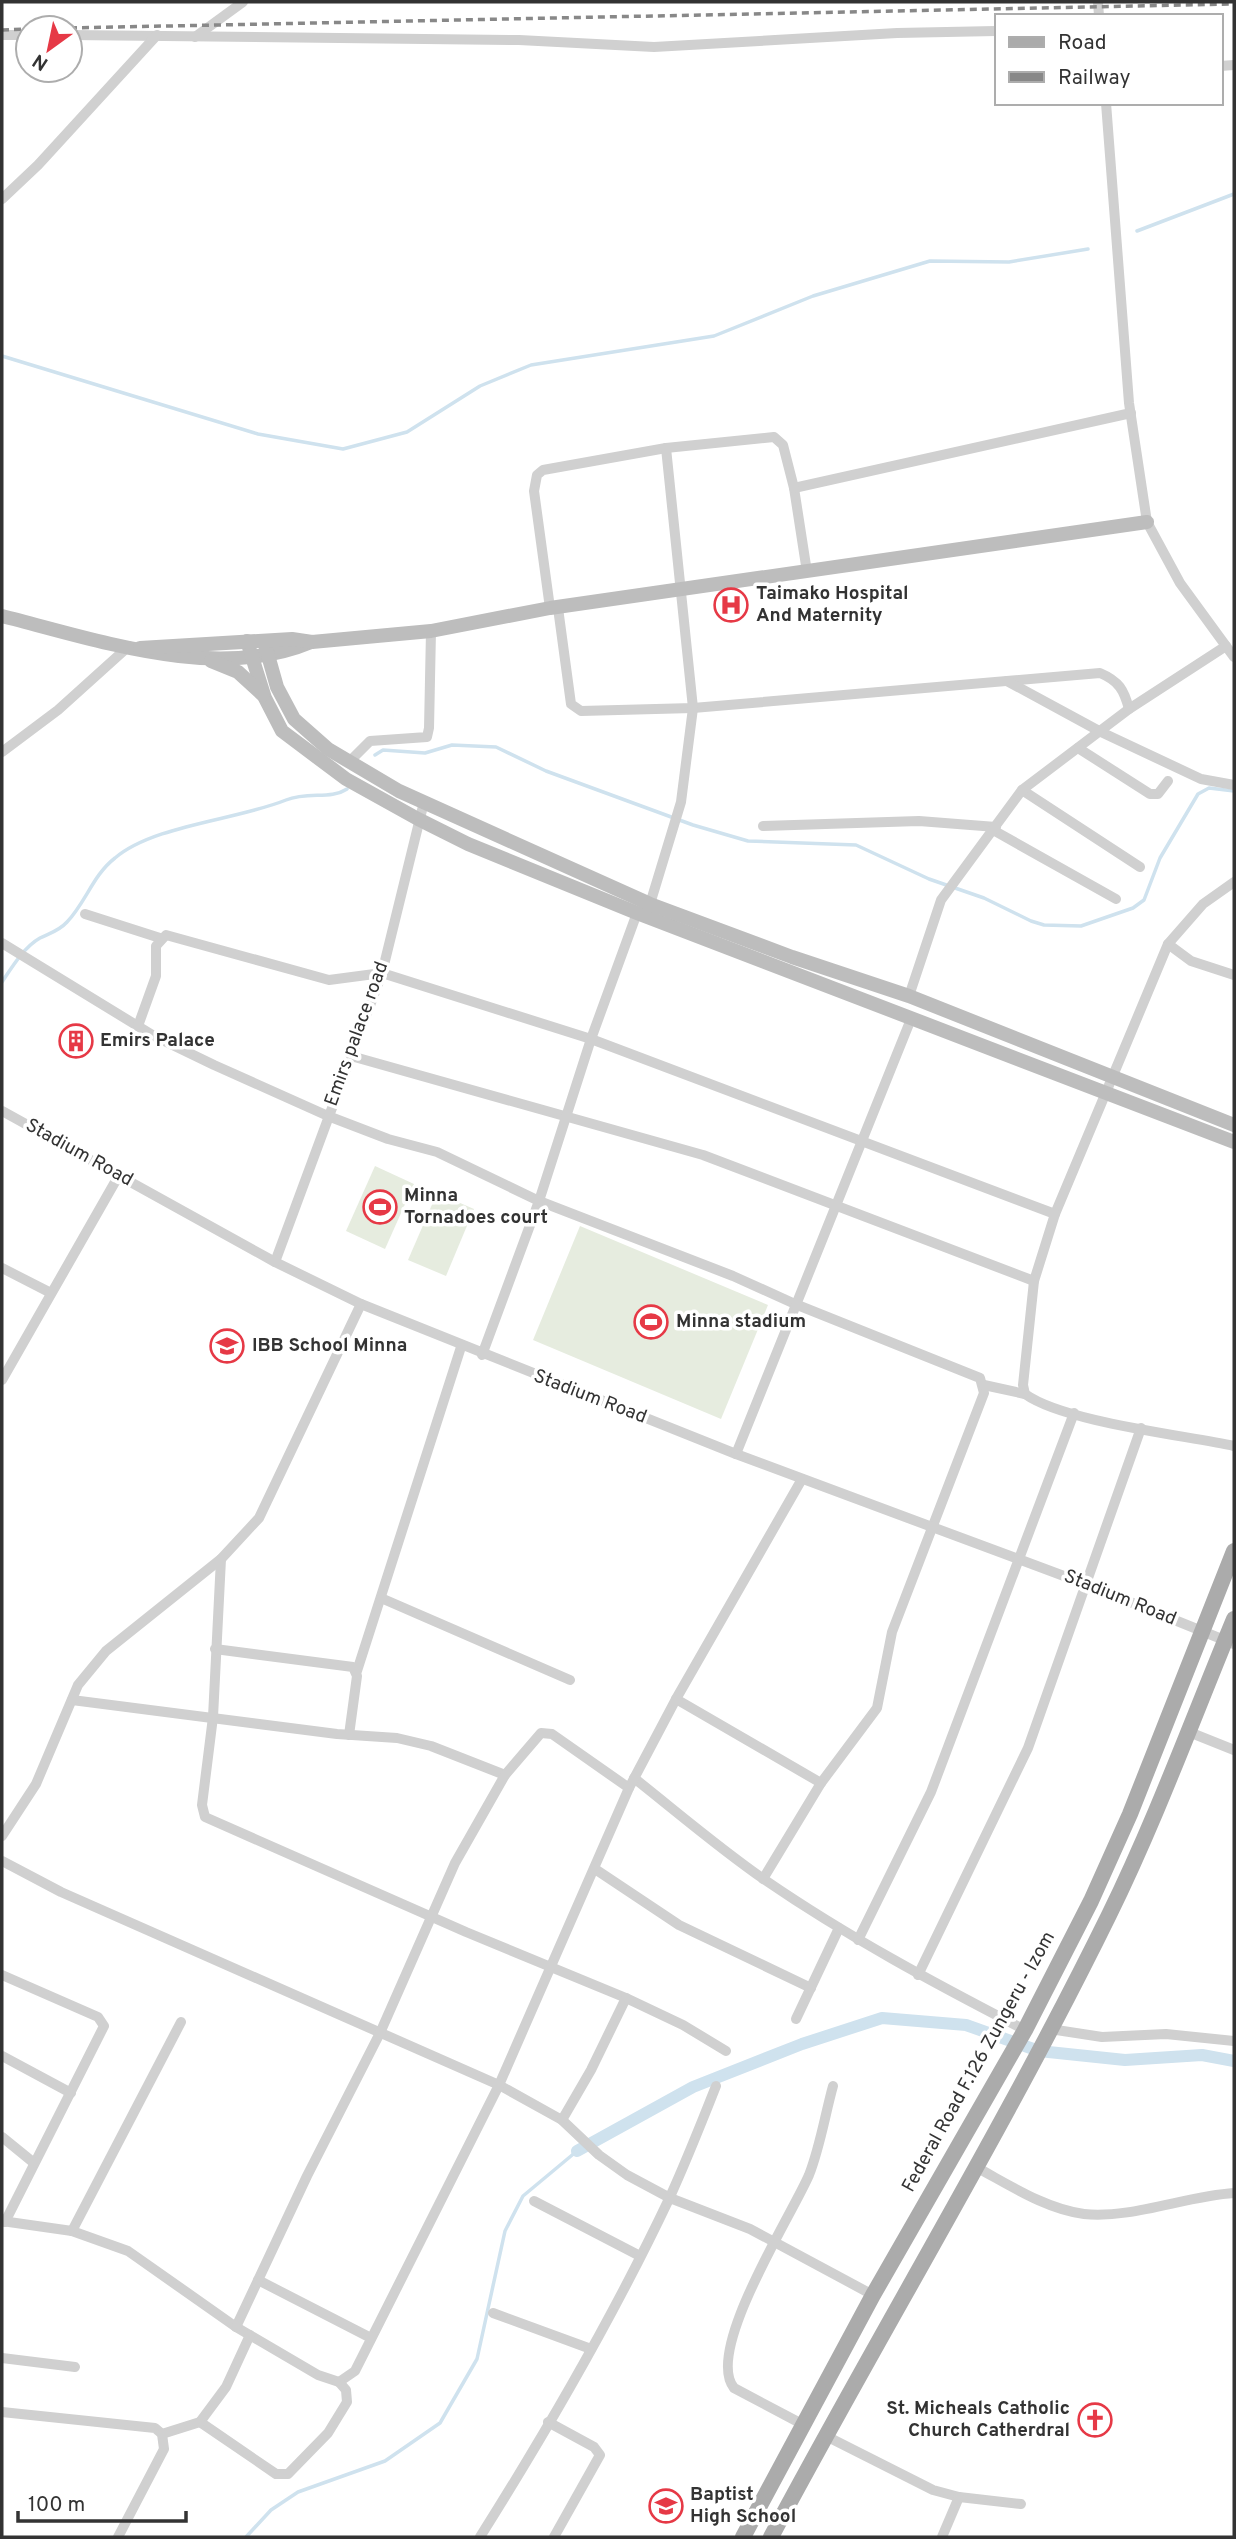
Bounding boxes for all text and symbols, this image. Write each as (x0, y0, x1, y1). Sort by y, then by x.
north arrow (14, 14, 84, 84)
legend (995, 14, 1222, 105)
text: Road (1058, 30, 1107, 57)
text: N (29, 48, 53, 75)
text: Railway (1058, 65, 1131, 92)
place label: Taimako Hospital And Maternity (756, 582, 909, 628)
hospital icon: Taimako Hospital And Maternity (712, 586, 750, 624)
street label: Emirs palace road (320, 958, 394, 1110)
building icon: Emirs Palace (57, 1022, 95, 1060)
place label: Emirs Palace (100, 1029, 215, 1053)
street label: Stadium Road (21, 1114, 137, 1192)
place label: Minna Tornadoes court (404, 1184, 548, 1230)
sports icon: Minna Tornadoes court (361, 1188, 399, 1226)
sports icon: Minna stadium (632, 1303, 670, 1341)
place label: Minna stadium (676, 1310, 806, 1334)
school or university icon: IBB School Minna (208, 1327, 246, 1365)
place label: IBB School Minna (252, 1334, 407, 1358)
street label: Stadium Road (530, 1364, 650, 1430)
street label: Stadium Road (1060, 1565, 1180, 1631)
street label: Federal Road F.126 Zungeru - Izom (897, 1927, 1061, 2197)
place label: St. Micheals Catholic Church Catherdral (886, 2397, 1070, 2443)
church icon: St. Micheals Catholic Church Catherdral (1076, 2401, 1114, 2439)
scale bar (18, 2480, 186, 2524)
place label: Baptist High School (690, 2483, 796, 2529)
school or university icon: Baptist High School (647, 2487, 685, 2525)
text: 100 m (28, 2492, 85, 2519)

